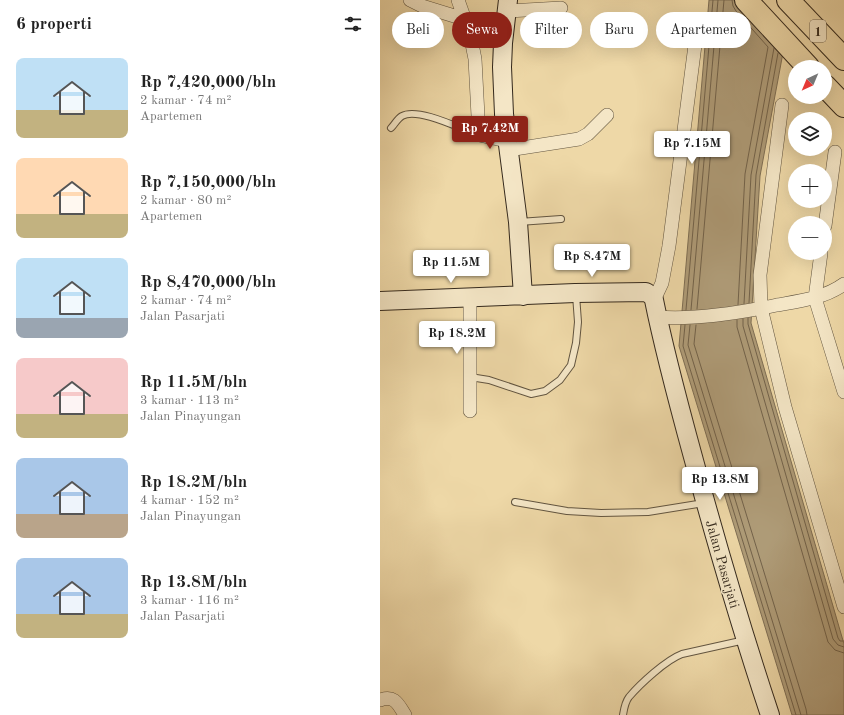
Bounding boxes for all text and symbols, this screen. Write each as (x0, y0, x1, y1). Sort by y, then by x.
chip: Beli (392, 12, 444, 48)
chip: Sewa (452, 12, 512, 48)
chip: Filter (520, 12, 582, 48)
chip: Baru (590, 12, 648, 48)
chip: Apartemen (656, 12, 751, 48)
icon: filters (342, 13, 364, 35)
text: 6 properti (16, 16, 92, 33)
road number: 1 (810, 20, 826, 42)
north arrow (788, 60, 832, 104)
map controls (788, 60, 832, 260)
icon: home (48, 74, 96, 122)
text: Rp 7,420,000/bln (140, 74, 276, 91)
text: 2 kamar · 74 m² (140, 94, 231, 107)
text: Apartemen (140, 110, 202, 123)
button: layers (788, 112, 832, 156)
pin: Rp 7.42M (449, 116, 531, 150)
text: Rp 7.42M (461, 122, 519, 135)
pin: Rp 7.15M (651, 131, 733, 165)
text: Rp 7.15M (663, 137, 721, 150)
button: + (788, 164, 832, 208)
icon: home (48, 174, 96, 222)
text: Rp 7,150,000/bln (140, 174, 276, 191)
text: 2 kamar · 80 m² (140, 194, 231, 207)
text: Apartemen (140, 210, 202, 223)
button: − (788, 216, 832, 260)
pin: Rp 8.47M (551, 244, 633, 278)
pin: Rp 11.5M (410, 250, 492, 284)
text: Rp 8.47M (563, 250, 621, 263)
text: Rp 11.5M (422, 256, 480, 269)
icon: home (48, 274, 96, 322)
text: Rp 8,470,000/bln (140, 274, 276, 291)
text: 2 kamar · 74 m² (140, 294, 231, 307)
text: Jalan Pasarjati (140, 310, 225, 323)
pin: Rp 18.2M (416, 321, 498, 355)
text: Rp 18.2M (428, 327, 486, 340)
icon: home (48, 374, 96, 422)
text: Rp 11.5M/bln (140, 374, 247, 391)
text: 3 kamar · 113 m² (140, 394, 239, 407)
text: Jalan Pinayungan (140, 410, 241, 423)
pin: Rp 13.8M (679, 467, 761, 501)
text: Rp 13.8M (691, 473, 749, 486)
icon: home (48, 474, 96, 522)
text: Rp 18.2M/bln (140, 474, 247, 491)
text: 4 kamar · 152 m² (140, 494, 239, 507)
text: Jalan Pinayungan (140, 510, 241, 523)
street label: Jalan Pasarjati (703, 518, 741, 610)
icon: home (48, 574, 96, 622)
text: Rp 13.8M/bln (140, 574, 247, 591)
text: 3 kamar · 116 m² (140, 594, 239, 607)
text: Jalan Pasarjati (140, 610, 225, 623)

